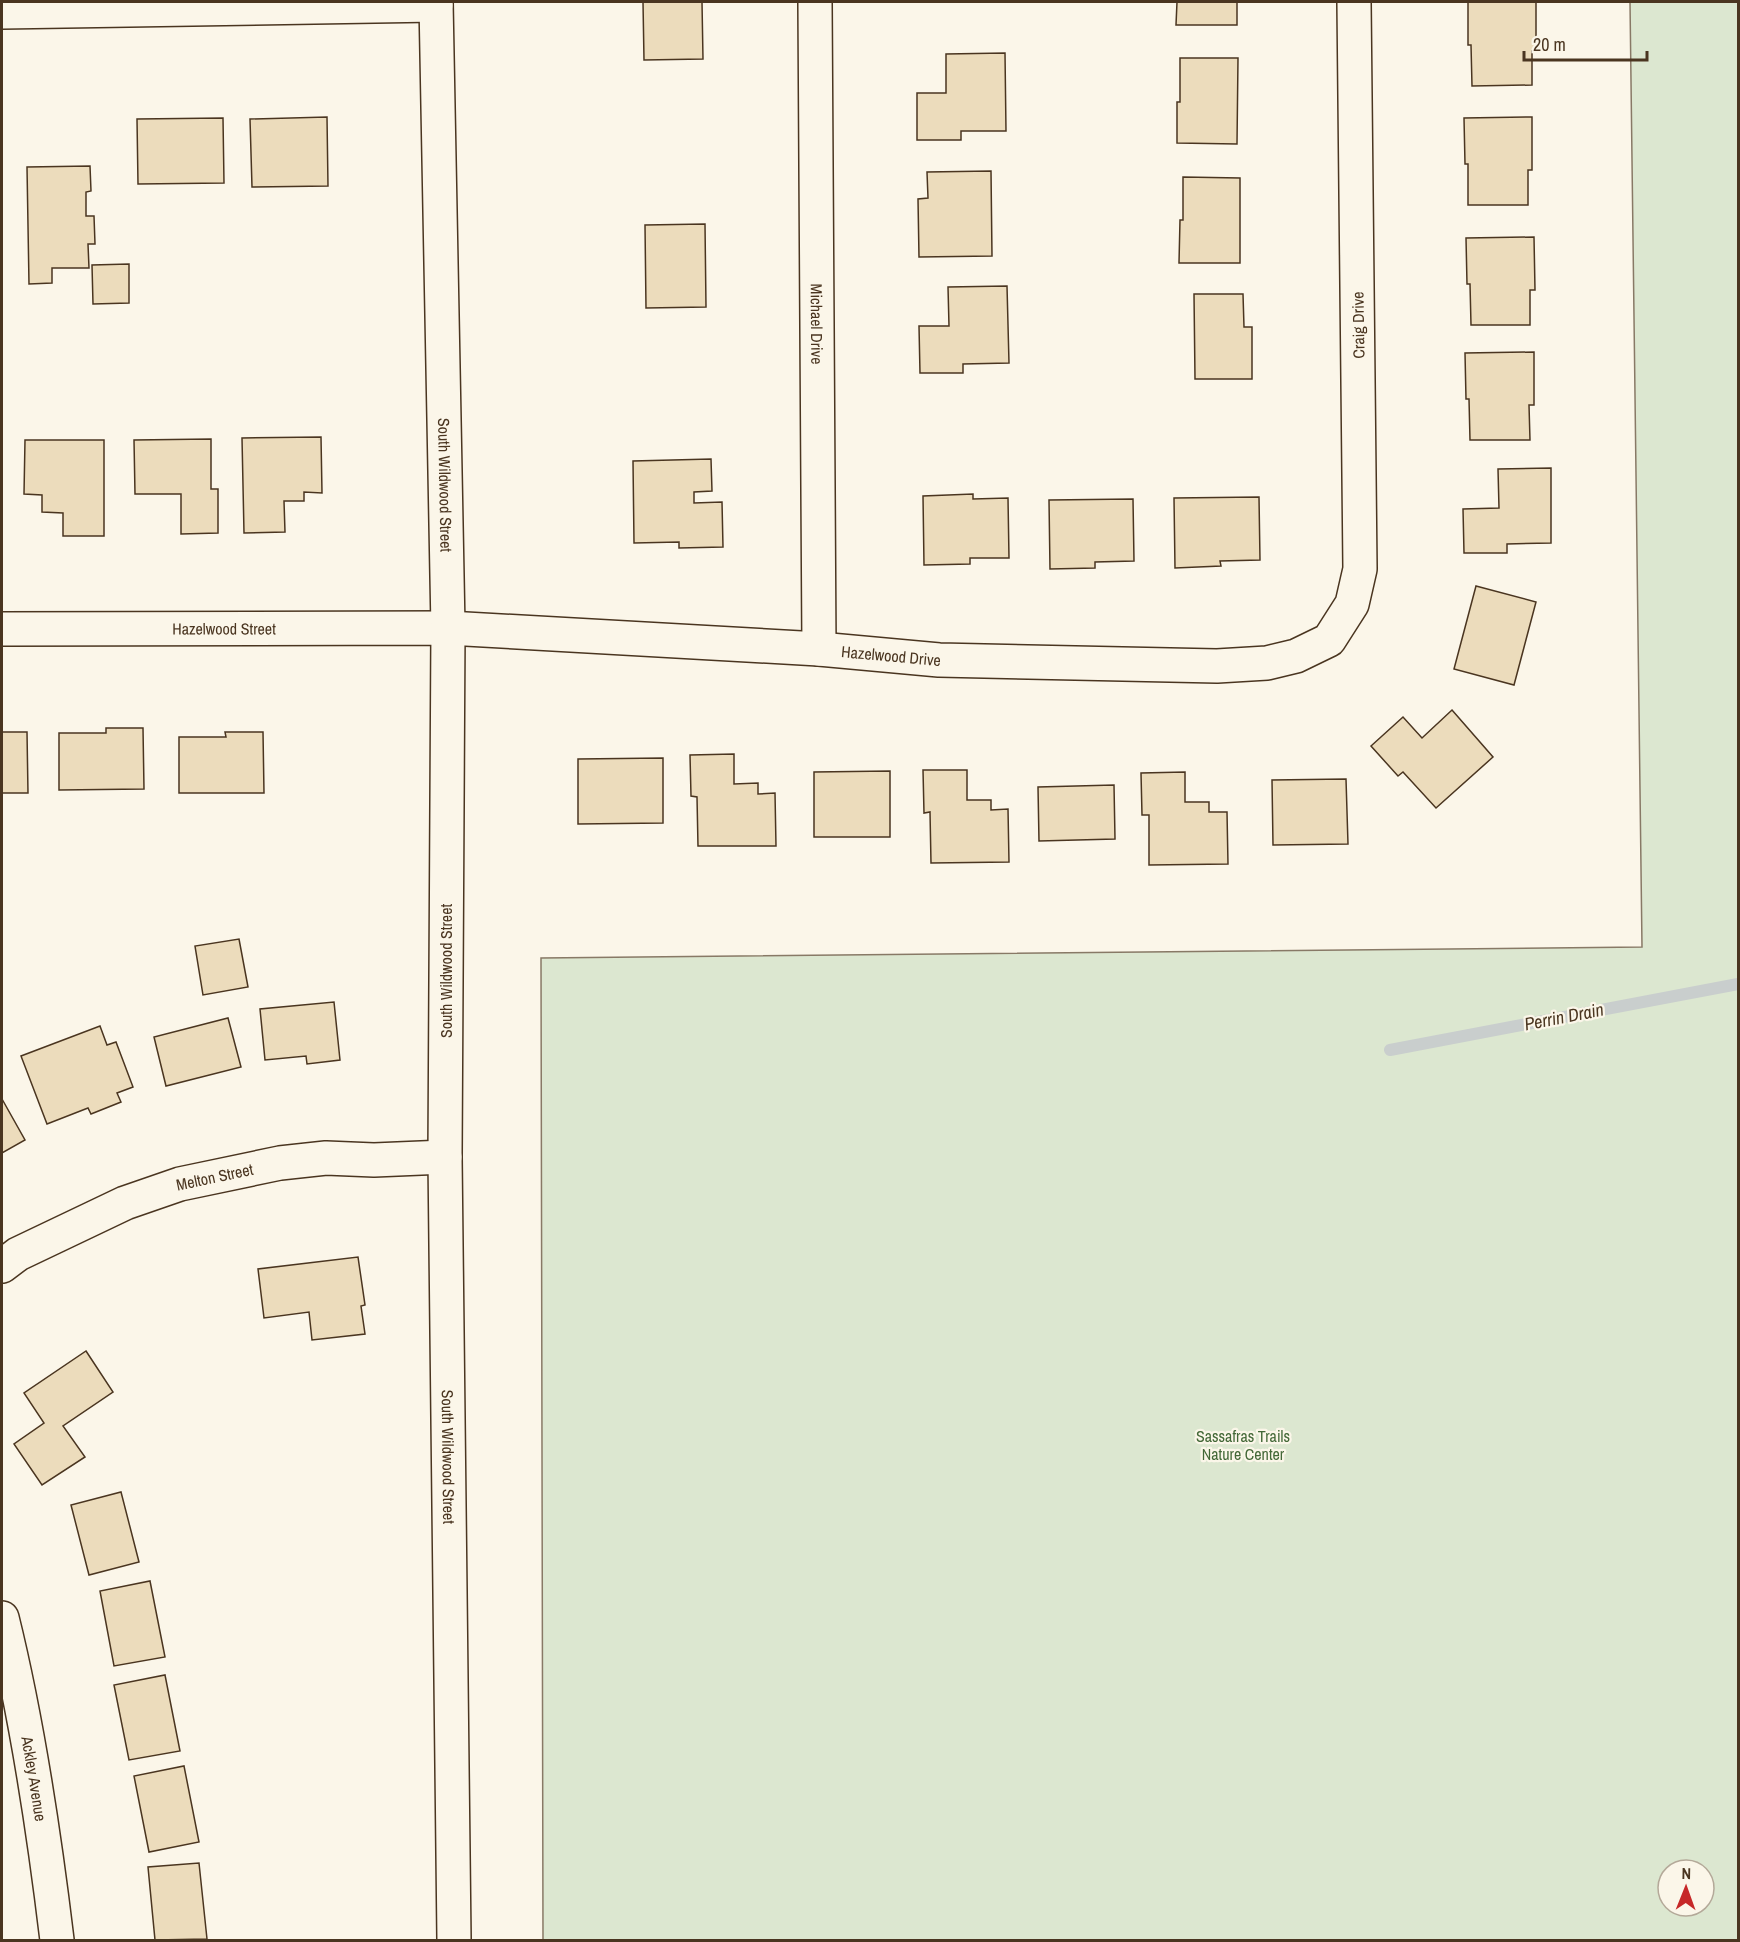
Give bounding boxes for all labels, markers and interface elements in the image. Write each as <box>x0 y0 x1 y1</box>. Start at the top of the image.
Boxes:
scale bar <box>1524 24 1647 62</box>
text: 20 m <box>1533 32 1566 57</box>
street label: Michael Drive <box>806 283 828 365</box>
street label: Craig Drive <box>1346 291 1370 359</box>
street label: South Wildwood Street <box>433 418 458 553</box>
street label: Hazelwood Street <box>172 617 276 640</box>
street label: Hazelwood Drive <box>840 640 942 671</box>
street label: South Wildwood Street <box>435 904 457 1038</box>
water label: Perrin Drain <box>1522 997 1606 1036</box>
street label: Melton Street <box>174 1158 255 1196</box>
street label: South Wildwood Street <box>437 1390 460 1524</box>
park label: Sassafras Trails Nature Center <box>1196 1425 1290 1465</box>
street label: Ackley Avenue <box>16 1733 52 1823</box>
north arrow <box>1656 1858 1716 1918</box>
text: N <box>1681 1862 1691 1884</box>

